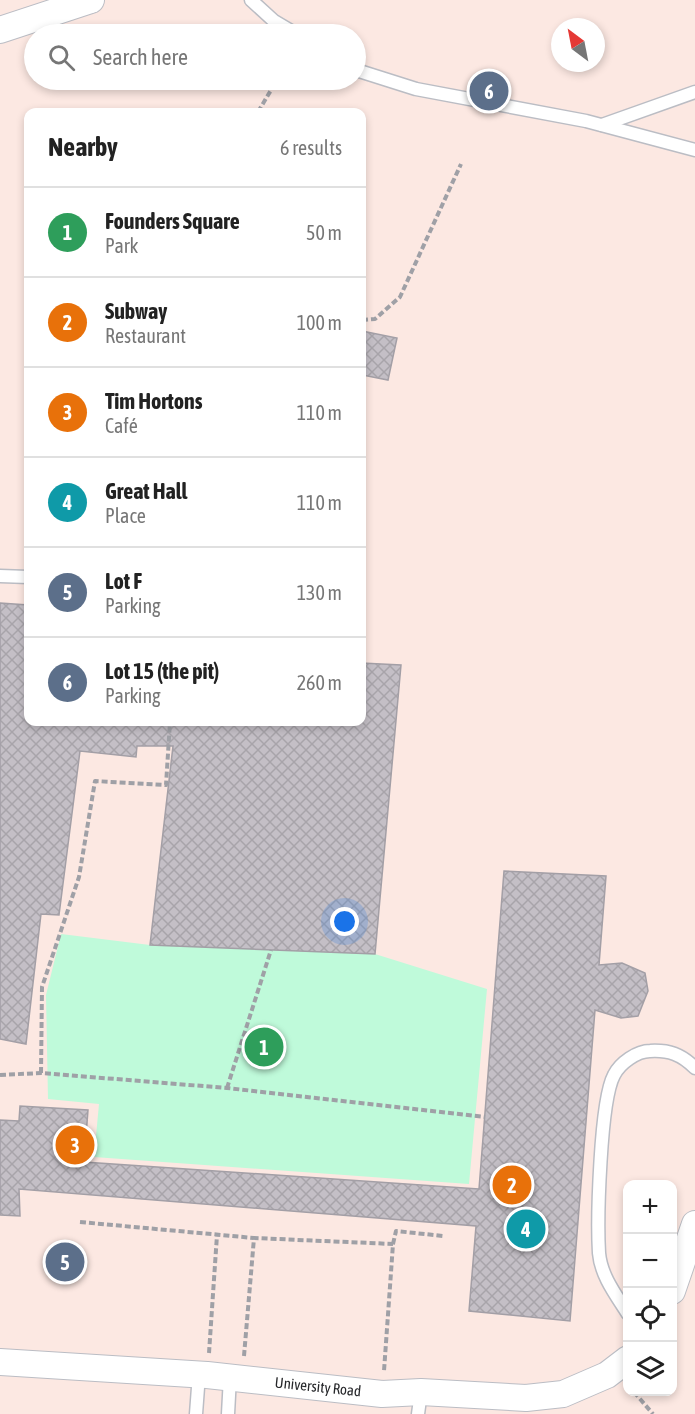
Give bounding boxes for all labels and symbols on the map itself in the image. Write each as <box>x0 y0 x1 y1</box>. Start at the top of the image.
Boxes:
north arrow <box>551 18 605 72</box>
pin: 6 <box>470 68 508 113</box>
your location <box>330 907 359 936</box>
pin: 1 <box>244 1024 284 1070</box>
pin: 3 <box>56 1122 94 1168</box>
pin: 2 <box>492 1162 532 1208</box>
pin: 4 <box>506 1206 546 1252</box>
pin: 5 <box>46 1240 84 1284</box>
street label: University Road <box>274 1374 362 1399</box>

